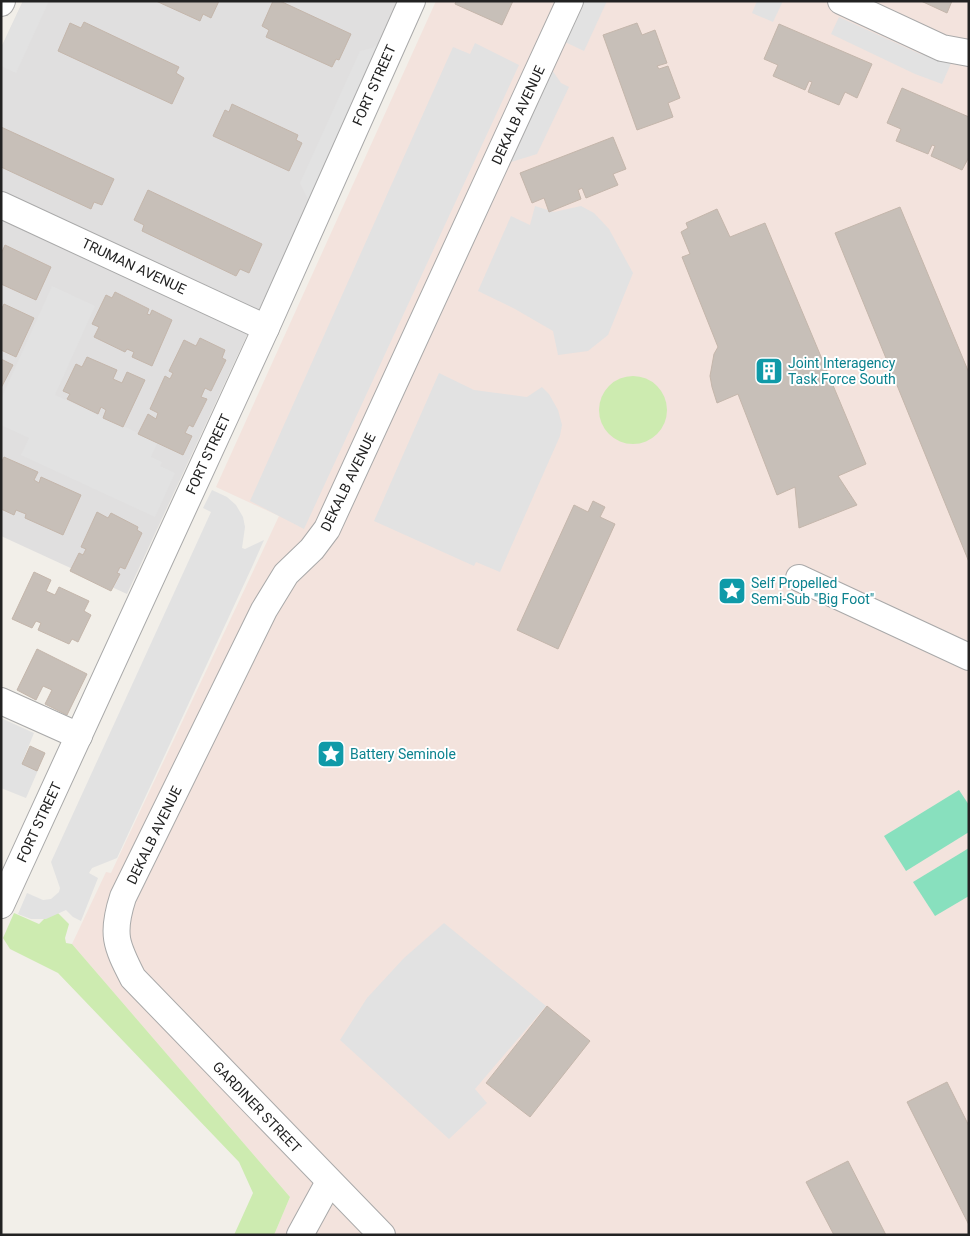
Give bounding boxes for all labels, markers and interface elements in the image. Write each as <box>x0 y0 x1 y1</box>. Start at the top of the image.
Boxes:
street label: FORT STREET <box>349 42 399 128</box>
street label: DEKALB AVENUE <box>488 63 548 167</box>
street label: TRUMAN AVENUE <box>79 235 189 297</box>
place label: Joint Interagency Task Force South <box>788 355 896 387</box>
building icon: Joint Interagency Task Force South <box>754 356 784 386</box>
street label: FORT STREET <box>182 411 234 497</box>
street label: DEKALB AVENUE <box>317 430 379 534</box>
place label: Self Propelled Semi-Sub "Big Foot" <box>751 575 874 607</box>
place icon: Self Propelled Semi-Sub "Big Foot" <box>717 576 747 606</box>
place icon: Battery Seminole <box>316 739 346 769</box>
place label: Battery Seminole <box>350 746 456 762</box>
street label: FORT STREET <box>13 779 65 865</box>
street label: DEKALB AVENUE <box>123 783 185 887</box>
street label: GARDINER STREET <box>210 1058 305 1156</box>

